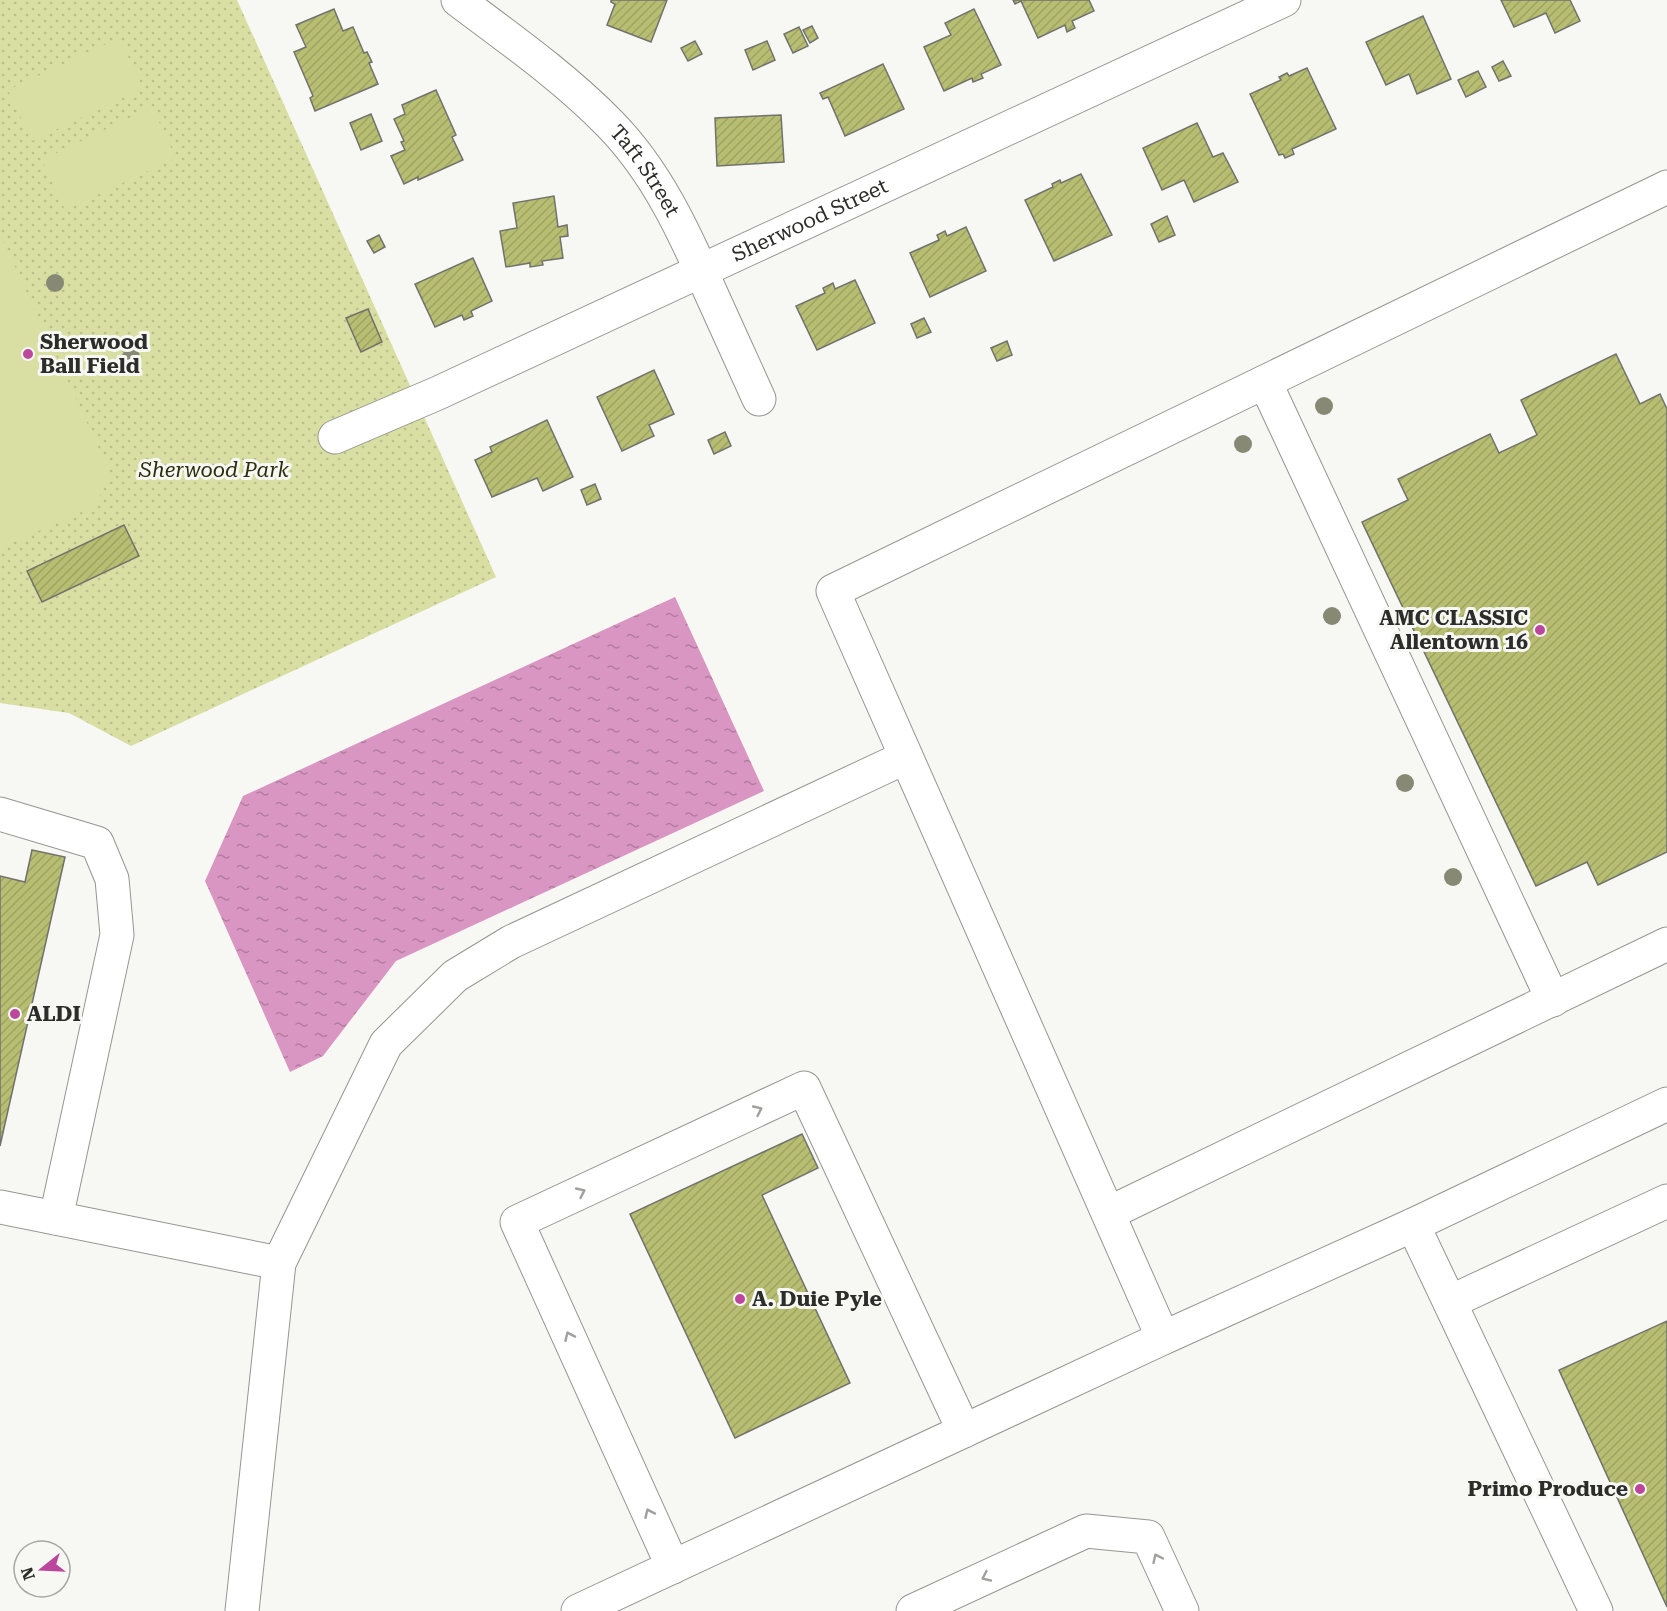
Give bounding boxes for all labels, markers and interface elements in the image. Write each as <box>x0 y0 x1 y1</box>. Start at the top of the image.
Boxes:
street label: Taft Street <box>605 120 685 221</box>
street label: Sherwood Street <box>728 174 892 267</box>
place label: Sherwood Ball Field <box>40 330 148 378</box>
marker: Sherwood Ball Field <box>21 347 35 361</box>
park label: Sherwood Park <box>138 458 290 482</box>
place label: AMC CLASSIC Allentown 16 <box>1379 606 1528 654</box>
marker: AMC CLASSIC Allentown 16 <box>1533 623 1547 637</box>
place label: ALDI <box>27 1002 81 1026</box>
marker: ALDI <box>8 1007 22 1021</box>
one-way arrow <box>752 1105 763 1117</box>
one-way arrow <box>575 1188 586 1200</box>
place label: A. Duie Pyle <box>752 1287 882 1311</box>
marker: A. Duie Pyle <box>733 1292 747 1306</box>
one-way arrow <box>564 1331 576 1342</box>
place label: Primo Produce <box>1467 1477 1628 1501</box>
marker: Primo Produce <box>1633 1482 1647 1496</box>
one-way arrow <box>644 1509 656 1520</box>
north arrow <box>12 1539 72 1599</box>
one-way arrow <box>1153 1553 1165 1564</box>
text: N <box>17 1565 39 1582</box>
one-way arrow <box>982 1570 993 1582</box>

